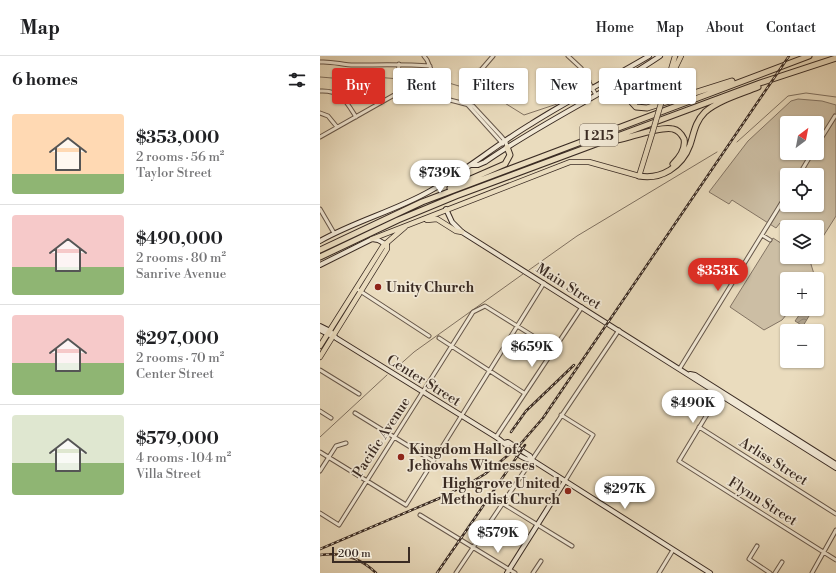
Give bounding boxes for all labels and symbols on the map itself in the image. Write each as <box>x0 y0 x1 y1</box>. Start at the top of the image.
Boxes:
north arrow <box>780 116 824 160</box>
road number: I 215 <box>580 124 618 146</box>
pin: $739K <box>412 160 468 194</box>
pin: $353K <box>690 258 746 292</box>
street label: Main Street <box>533 260 604 314</box>
place label: Unity Church <box>386 279 474 297</box>
marker: Unity Church <box>373 282 383 292</box>
pin: $659K <box>504 334 560 368</box>
street label: Center Street <box>383 351 464 411</box>
pin: $490K <box>665 390 721 424</box>
street label: Pacific Avenue <box>349 394 415 481</box>
street label: Arliss Street <box>735 433 811 490</box>
place label: Kingdom Hall of Jehovahs Witnesses <box>407 441 535 475</box>
marker: Kingdom Hall of Jehovahs Witnesses <box>396 452 406 462</box>
street label: Flynn Street <box>725 474 800 530</box>
place label: Highgrove United Methodist Church <box>441 475 560 509</box>
pin: $297K <box>597 476 653 510</box>
marker: Highgrove United Methodist Church <box>563 486 573 496</box>
pin: $579K <box>470 520 526 554</box>
scale bar <box>332 545 410 564</box>

